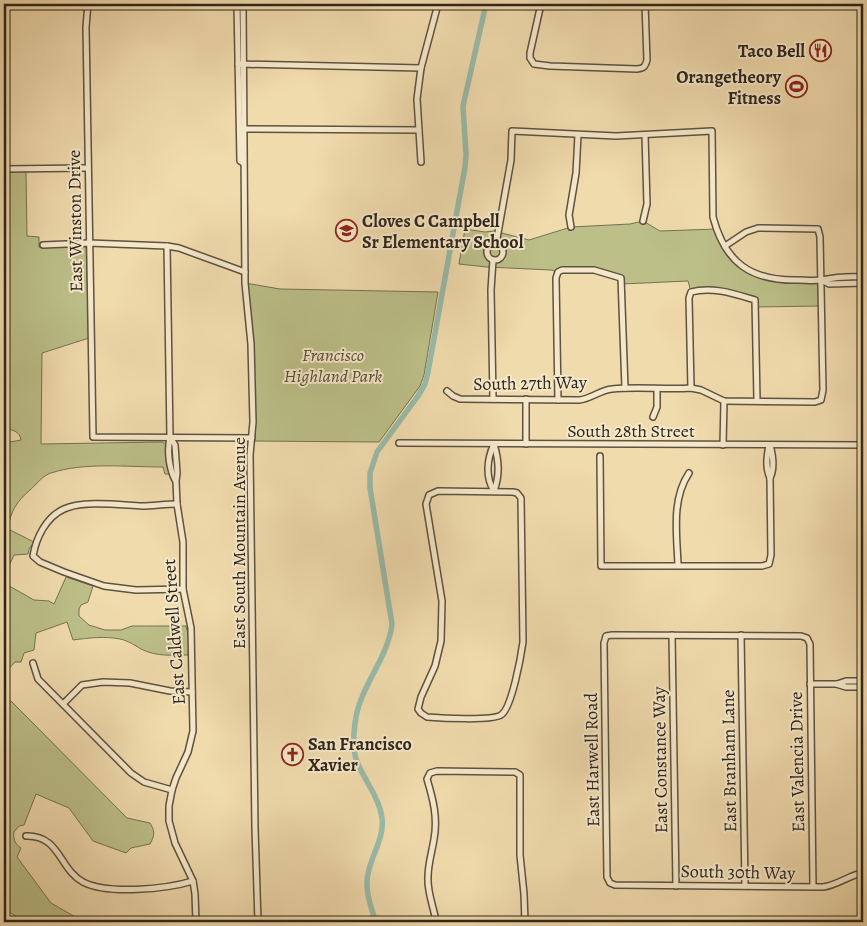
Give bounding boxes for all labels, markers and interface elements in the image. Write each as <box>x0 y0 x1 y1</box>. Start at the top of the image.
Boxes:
place label: Taco Bell <box>738 39 805 63</box>
restaurant icon: Taco Bell <box>809 39 833 63</box>
place label: Orangetheory Fitness <box>676 65 782 110</box>
sports icon: Orangetheory Fitness <box>785 75 809 99</box>
street label: East Winston Drive <box>62 150 88 292</box>
place label: Cloves C Campbell Sr Elementary School <box>362 209 524 254</box>
school or university icon: Cloves C Campbell Sr Elementary School <box>334 219 358 243</box>
park label: Francisco Highland Park <box>284 343 382 388</box>
street label: South 27th Way <box>473 370 588 396</box>
street label: South 28th Street <box>567 419 695 443</box>
street label: East South Mountain Avenue <box>227 437 251 649</box>
street label: East Caldwell Street <box>157 558 191 706</box>
street label: East Constance Way <box>647 685 673 834</box>
street label: East Branham Lane <box>716 689 742 833</box>
street label: East Valencia Drive <box>784 691 810 833</box>
street label: East Harwell Road <box>579 692 605 827</box>
place label: San Francisco Xavier <box>308 732 412 777</box>
church icon: San Francisco Xavier <box>280 742 304 766</box>
street label: South 30th Way <box>680 859 796 885</box>

